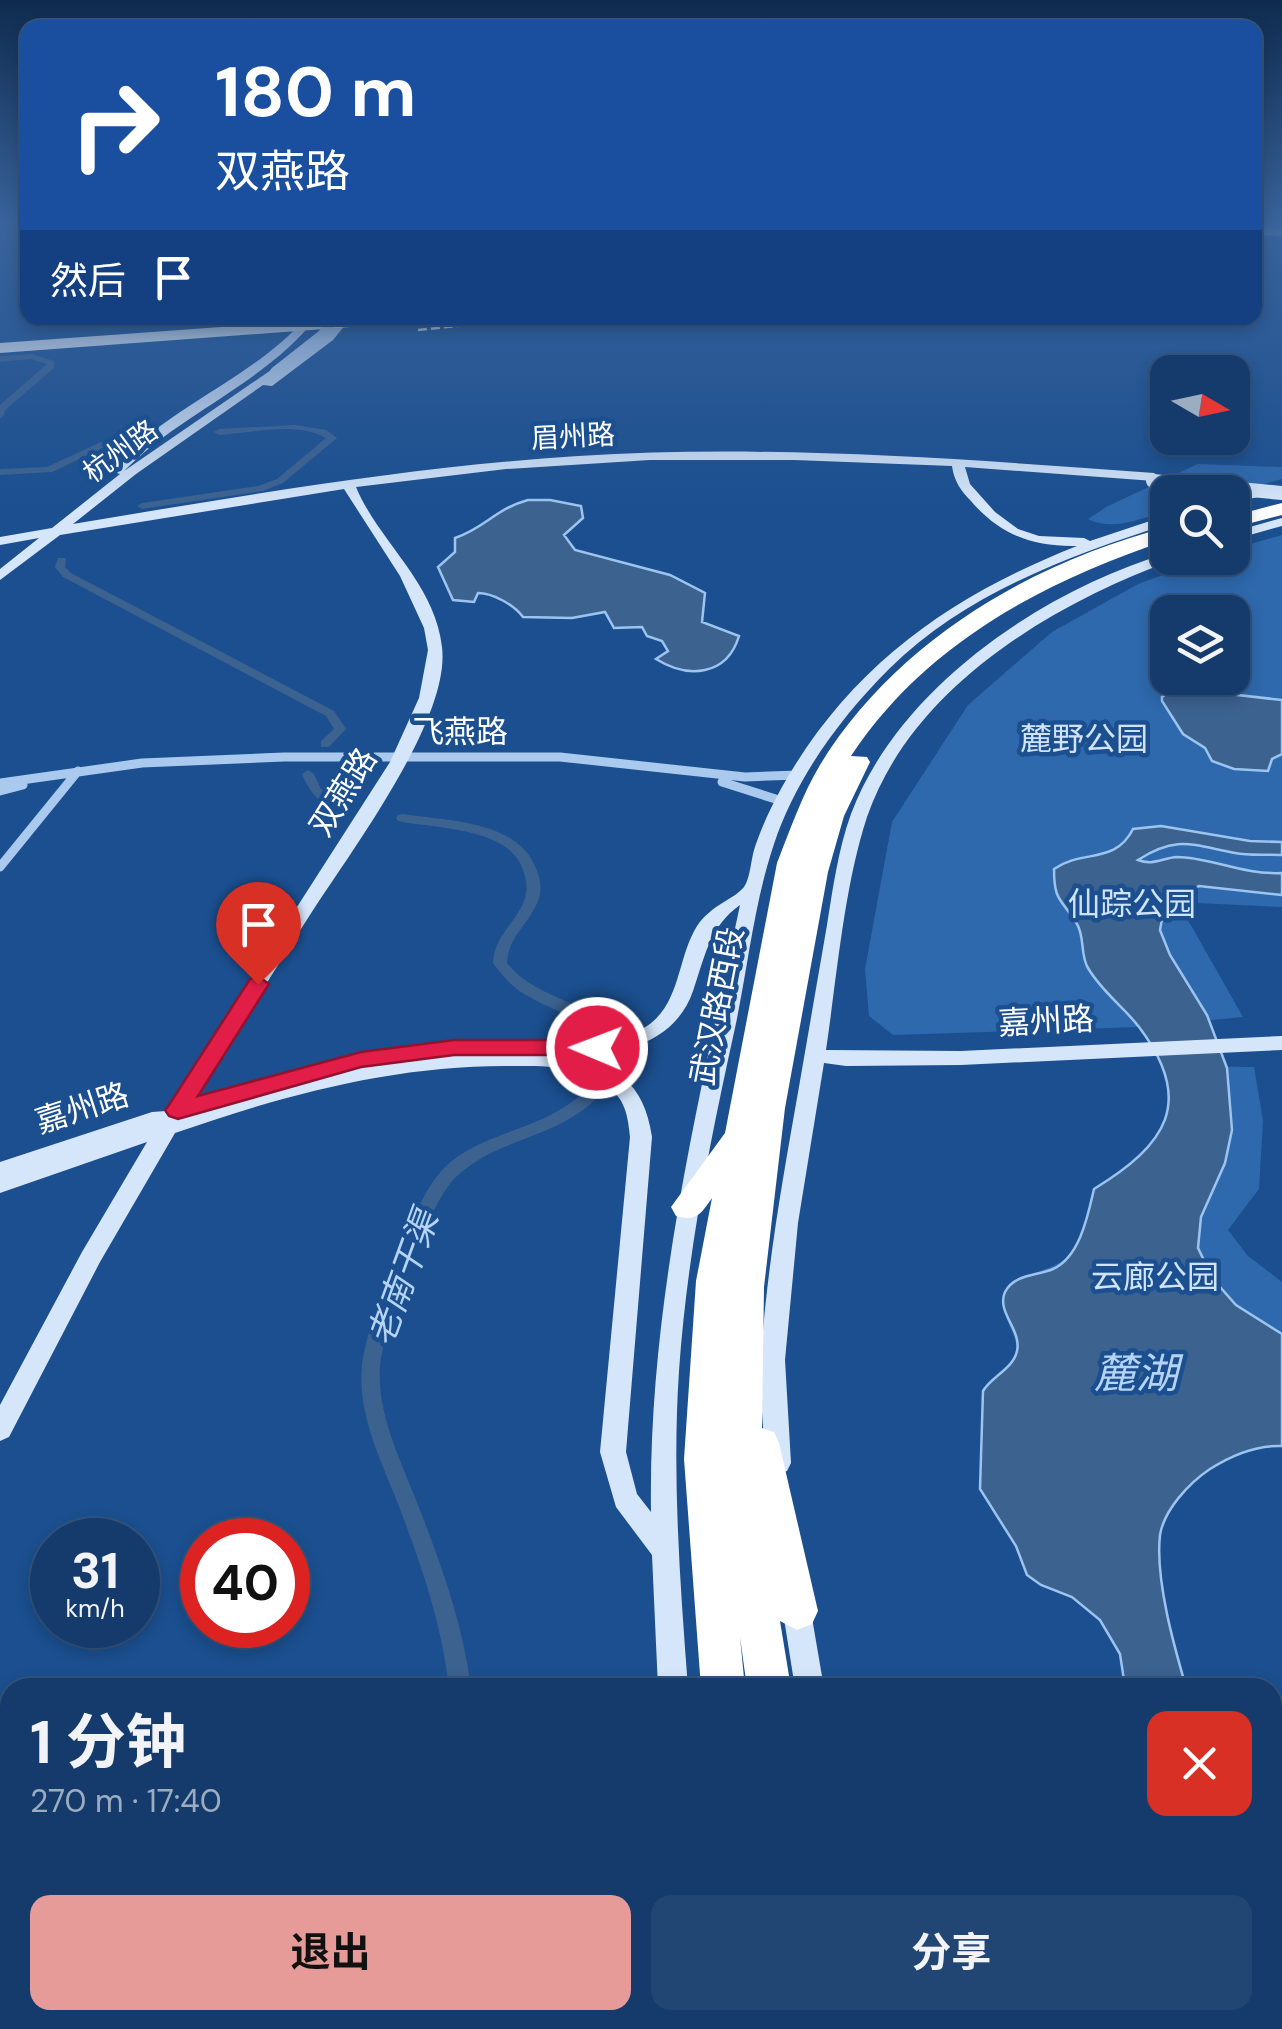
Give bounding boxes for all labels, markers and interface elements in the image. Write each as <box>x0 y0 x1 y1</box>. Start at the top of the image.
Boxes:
text: 180 m <box>215 47 416 138</box>
icon: right <box>50 60 180 190</box>
text: 双燕路 <box>215 142 350 201</box>
icon: arrive <box>146 250 201 305</box>
text: 然后 <box>50 256 126 306</box>
north arrow <box>1150 355 1250 455</box>
map controls <box>1150 355 1250 695</box>
street label: 杭州路 <box>75 412 165 491</box>
street label: 眉州路 <box>530 416 616 457</box>
button: search <box>1150 475 1250 575</box>
button: layers <box>1150 595 1250 695</box>
street label: 飞燕路 <box>412 711 508 753</box>
park label: 麓野公园 <box>1020 718 1148 760</box>
street label: 双燕路 <box>300 740 386 844</box>
pin <box>216 882 301 985</box>
park label: 仙踪公园 <box>1068 883 1196 925</box>
icon: arrive <box>231 897 286 952</box>
street label: 武汉路西段 <box>681 923 753 1089</box>
position arrow <box>545 996 649 1100</box>
street label: 嘉州路 <box>997 998 1095 1044</box>
street label: 嘉州路 <box>30 1073 134 1143</box>
water label: 老南干渠 <box>357 1200 450 1352</box>
park label: 云廊公园 <box>1091 1256 1219 1298</box>
water label: 麓湖 <box>1094 1346 1184 1401</box>
speed limit sign: 40 <box>180 1518 310 1648</box>
text: 31 <box>71 1538 119 1604</box>
text: km/h <box>65 1592 125 1625</box>
text: 1 分钟 <box>30 1703 186 1782</box>
button: close <box>1147 1711 1252 1816</box>
text: 270 m · 17:40 <box>30 1780 222 1822</box>
button: 退出 <box>30 1895 631 2010</box>
button: 分享 <box>651 1895 1252 2010</box>

